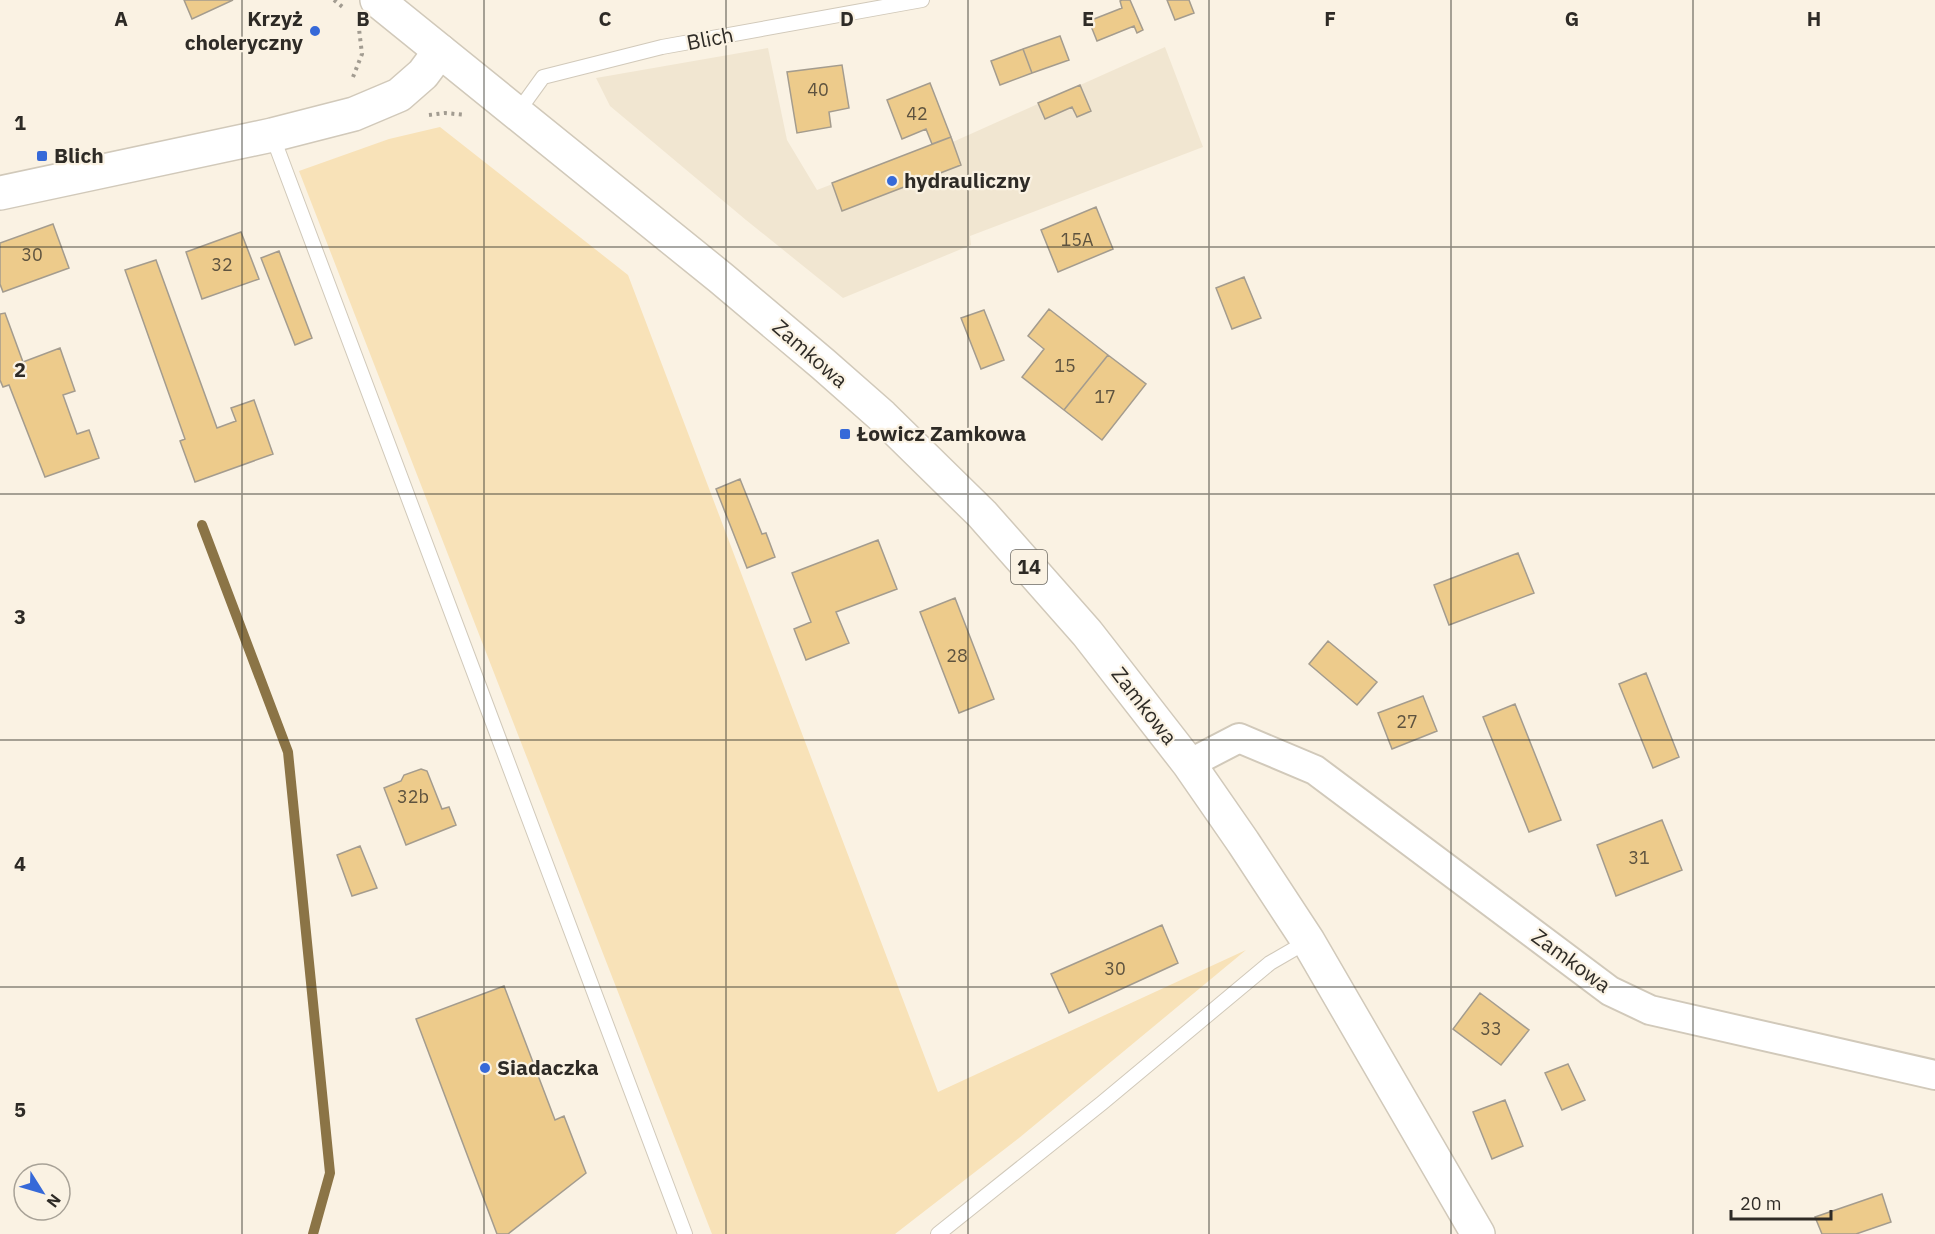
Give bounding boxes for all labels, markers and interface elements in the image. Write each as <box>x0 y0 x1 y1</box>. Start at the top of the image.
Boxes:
place label: Krzyż choleryczny <box>185 4 304 56</box>
text: A <box>114 5 128 32</box>
text: B <box>356 5 370 32</box>
text: C <box>598 5 612 32</box>
text: D <box>840 5 854 32</box>
text: E <box>1082 5 1094 32</box>
text: F <box>1324 5 1336 32</box>
text: G <box>1565 5 1579 32</box>
text: H <box>1807 5 1821 32</box>
street label: Blich <box>684 20 736 56</box>
marker: Krzyż choleryczny <box>308 24 322 38</box>
house number: 40 <box>807 78 829 101</box>
house number: 42 <box>906 102 928 125</box>
text: 1 <box>14 109 26 136</box>
place label: Blich <box>54 141 104 169</box>
marker: Blich <box>35 149 49 163</box>
place label: hydrauliczny <box>904 166 1031 194</box>
marker: hydrauliczny <box>885 174 899 188</box>
house number: 15A <box>1060 228 1094 251</box>
house number: 30 <box>21 243 43 266</box>
house number: 32 <box>211 253 233 276</box>
street label: Zamkowa <box>767 313 854 394</box>
house number: 15 <box>1054 354 1076 377</box>
text: 2 <box>14 356 26 383</box>
house number: 17 <box>1094 385 1116 408</box>
place label: Łowicz Zamkowa <box>856 419 1026 447</box>
marker: Łowicz Zamkowa <box>838 427 852 441</box>
road number: 14 <box>1011 550 1047 584</box>
text: 3 <box>14 603 26 630</box>
house number: 28 <box>946 644 968 667</box>
street label: Zamkowa <box>1106 661 1184 750</box>
house number: 27 <box>1396 710 1418 733</box>
house number: 32b <box>397 785 429 808</box>
house number: 31 <box>1628 846 1650 869</box>
text: 4 <box>14 850 26 877</box>
street label: Zamkowa <box>1526 922 1617 998</box>
house number: 30 <box>1104 957 1126 980</box>
house number: 33 <box>1480 1017 1502 1040</box>
place label: Siadaczka <box>497 1053 599 1081</box>
marker: Siadaczka <box>478 1061 492 1075</box>
text: 5 <box>14 1096 26 1123</box>
north arrow <box>12 1162 72 1222</box>
scale bar <box>1731 1183 1832 1221</box>
text: N <box>43 1190 65 1212</box>
text: 20 m <box>1740 1192 1782 1215</box>

